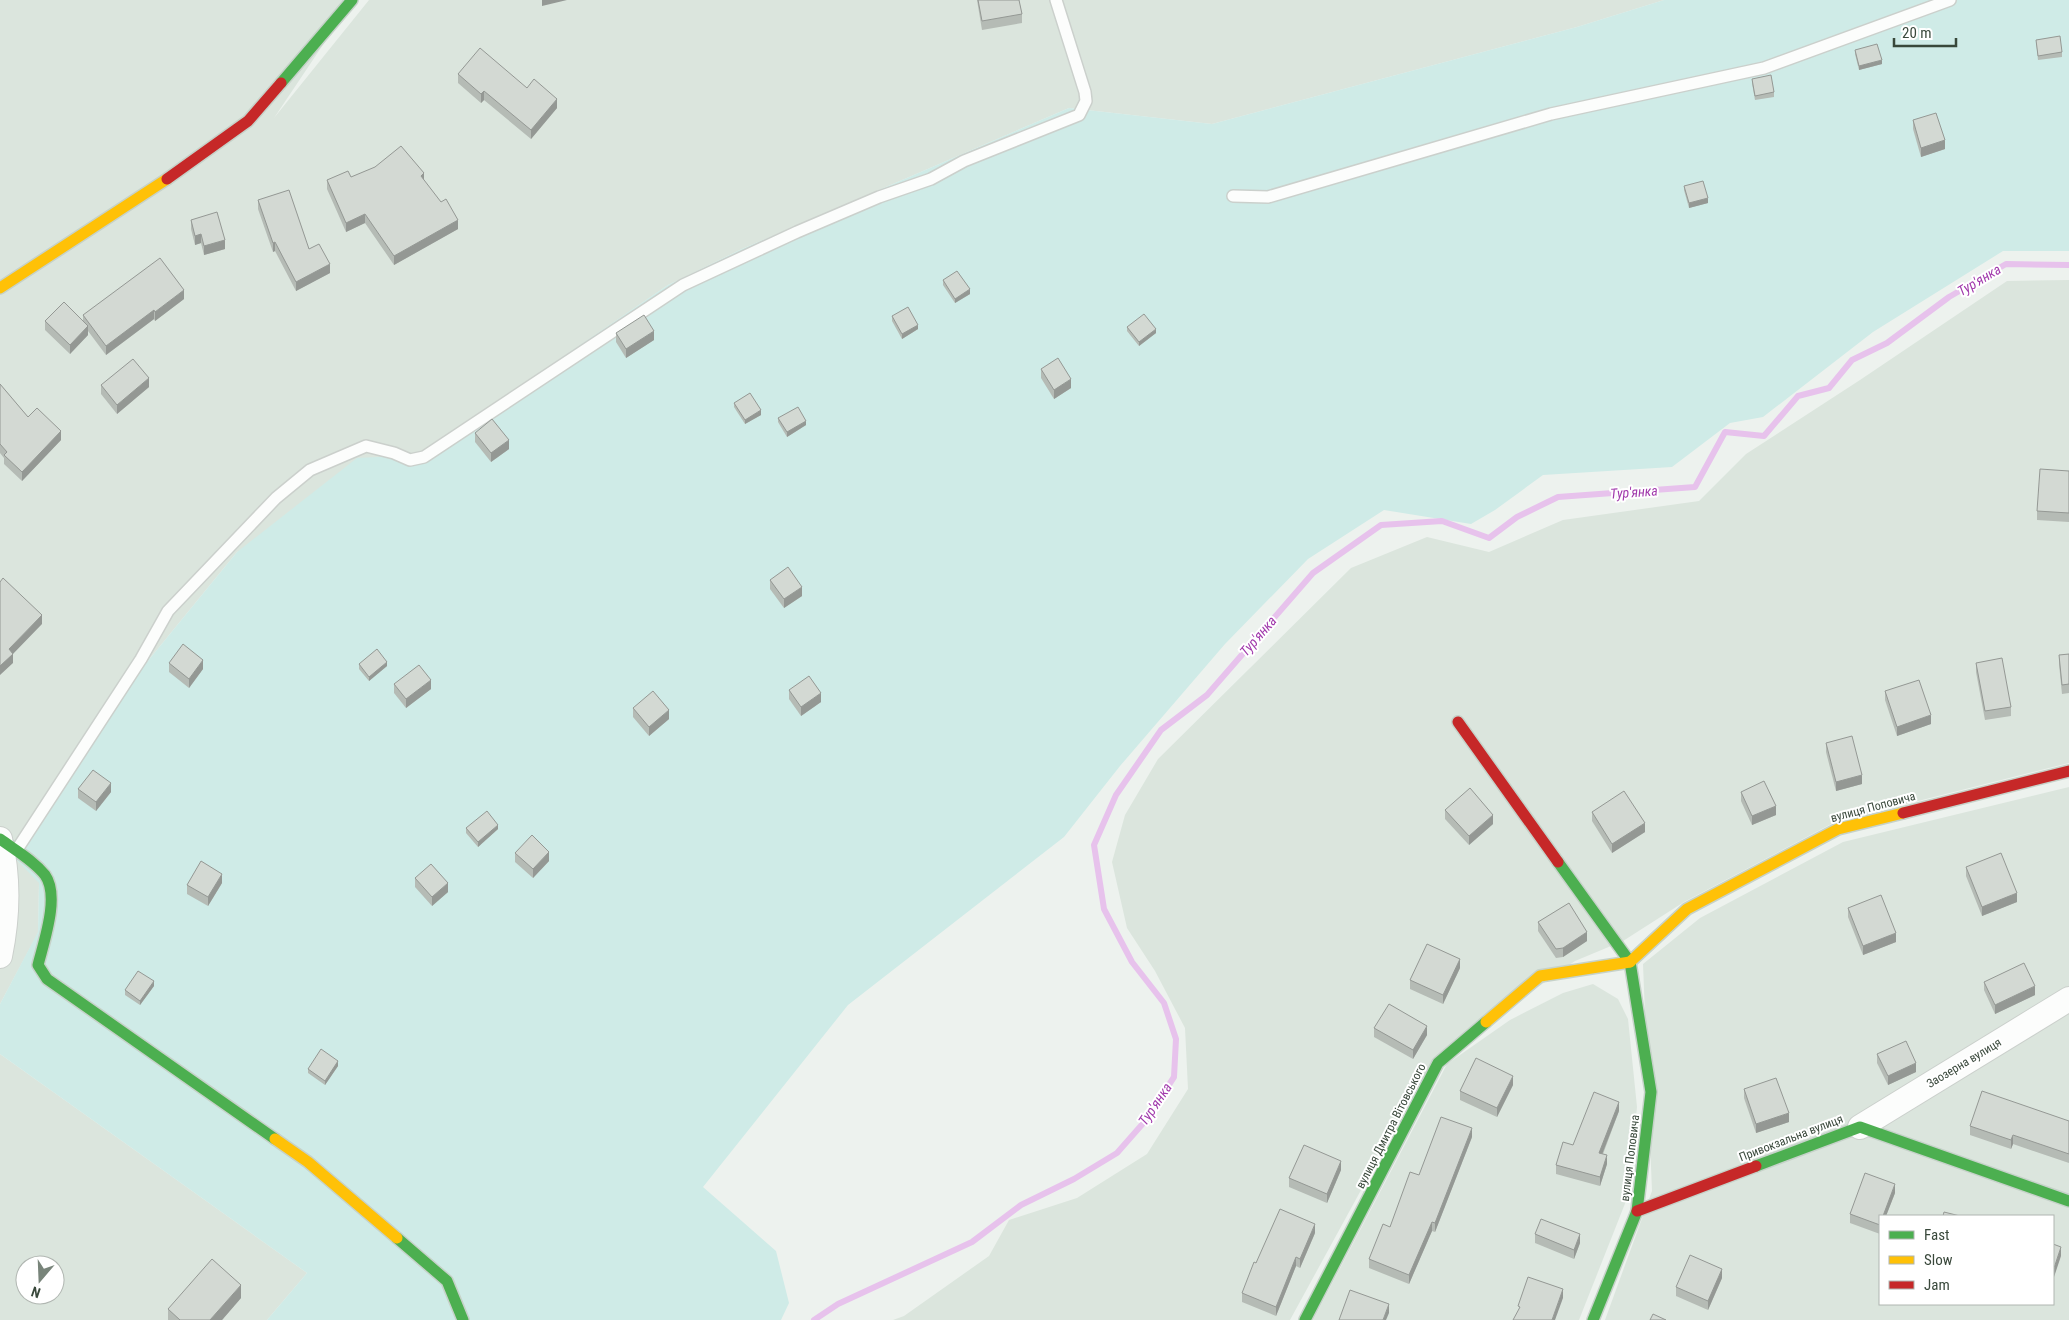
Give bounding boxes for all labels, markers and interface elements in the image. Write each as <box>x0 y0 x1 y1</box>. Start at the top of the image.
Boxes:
scale bar <box>1894 15 1956 47</box>
text: 20 m <box>1902 24 1932 42</box>
water label: Тур'янка <box>1954 261 2004 299</box>
water label: Тур'янка <box>1610 482 1658 502</box>
water label: Тур'янка <box>1236 613 1280 659</box>
street label: вулиця Поповича <box>1829 789 1917 825</box>
street label: Заозерна вулиця <box>1924 1035 2004 1091</box>
street label: вулиця Дмитра Вітовського <box>1353 1061 1429 1191</box>
water label: Тур'янка <box>1135 1080 1175 1128</box>
street label: Привокзальна вулиця <box>1737 1112 1845 1164</box>
street label: вулиця Поповича <box>1618 1114 1642 1202</box>
legend <box>1879 1215 2054 1305</box>
text: Fast <box>1924 1226 1949 1244</box>
text: Slow <box>1924 1251 1953 1269</box>
north arrow <box>15 1255 65 1305</box>
text: Jam <box>1924 1276 1950 1294</box>
text: N <box>29 1283 42 1301</box>

